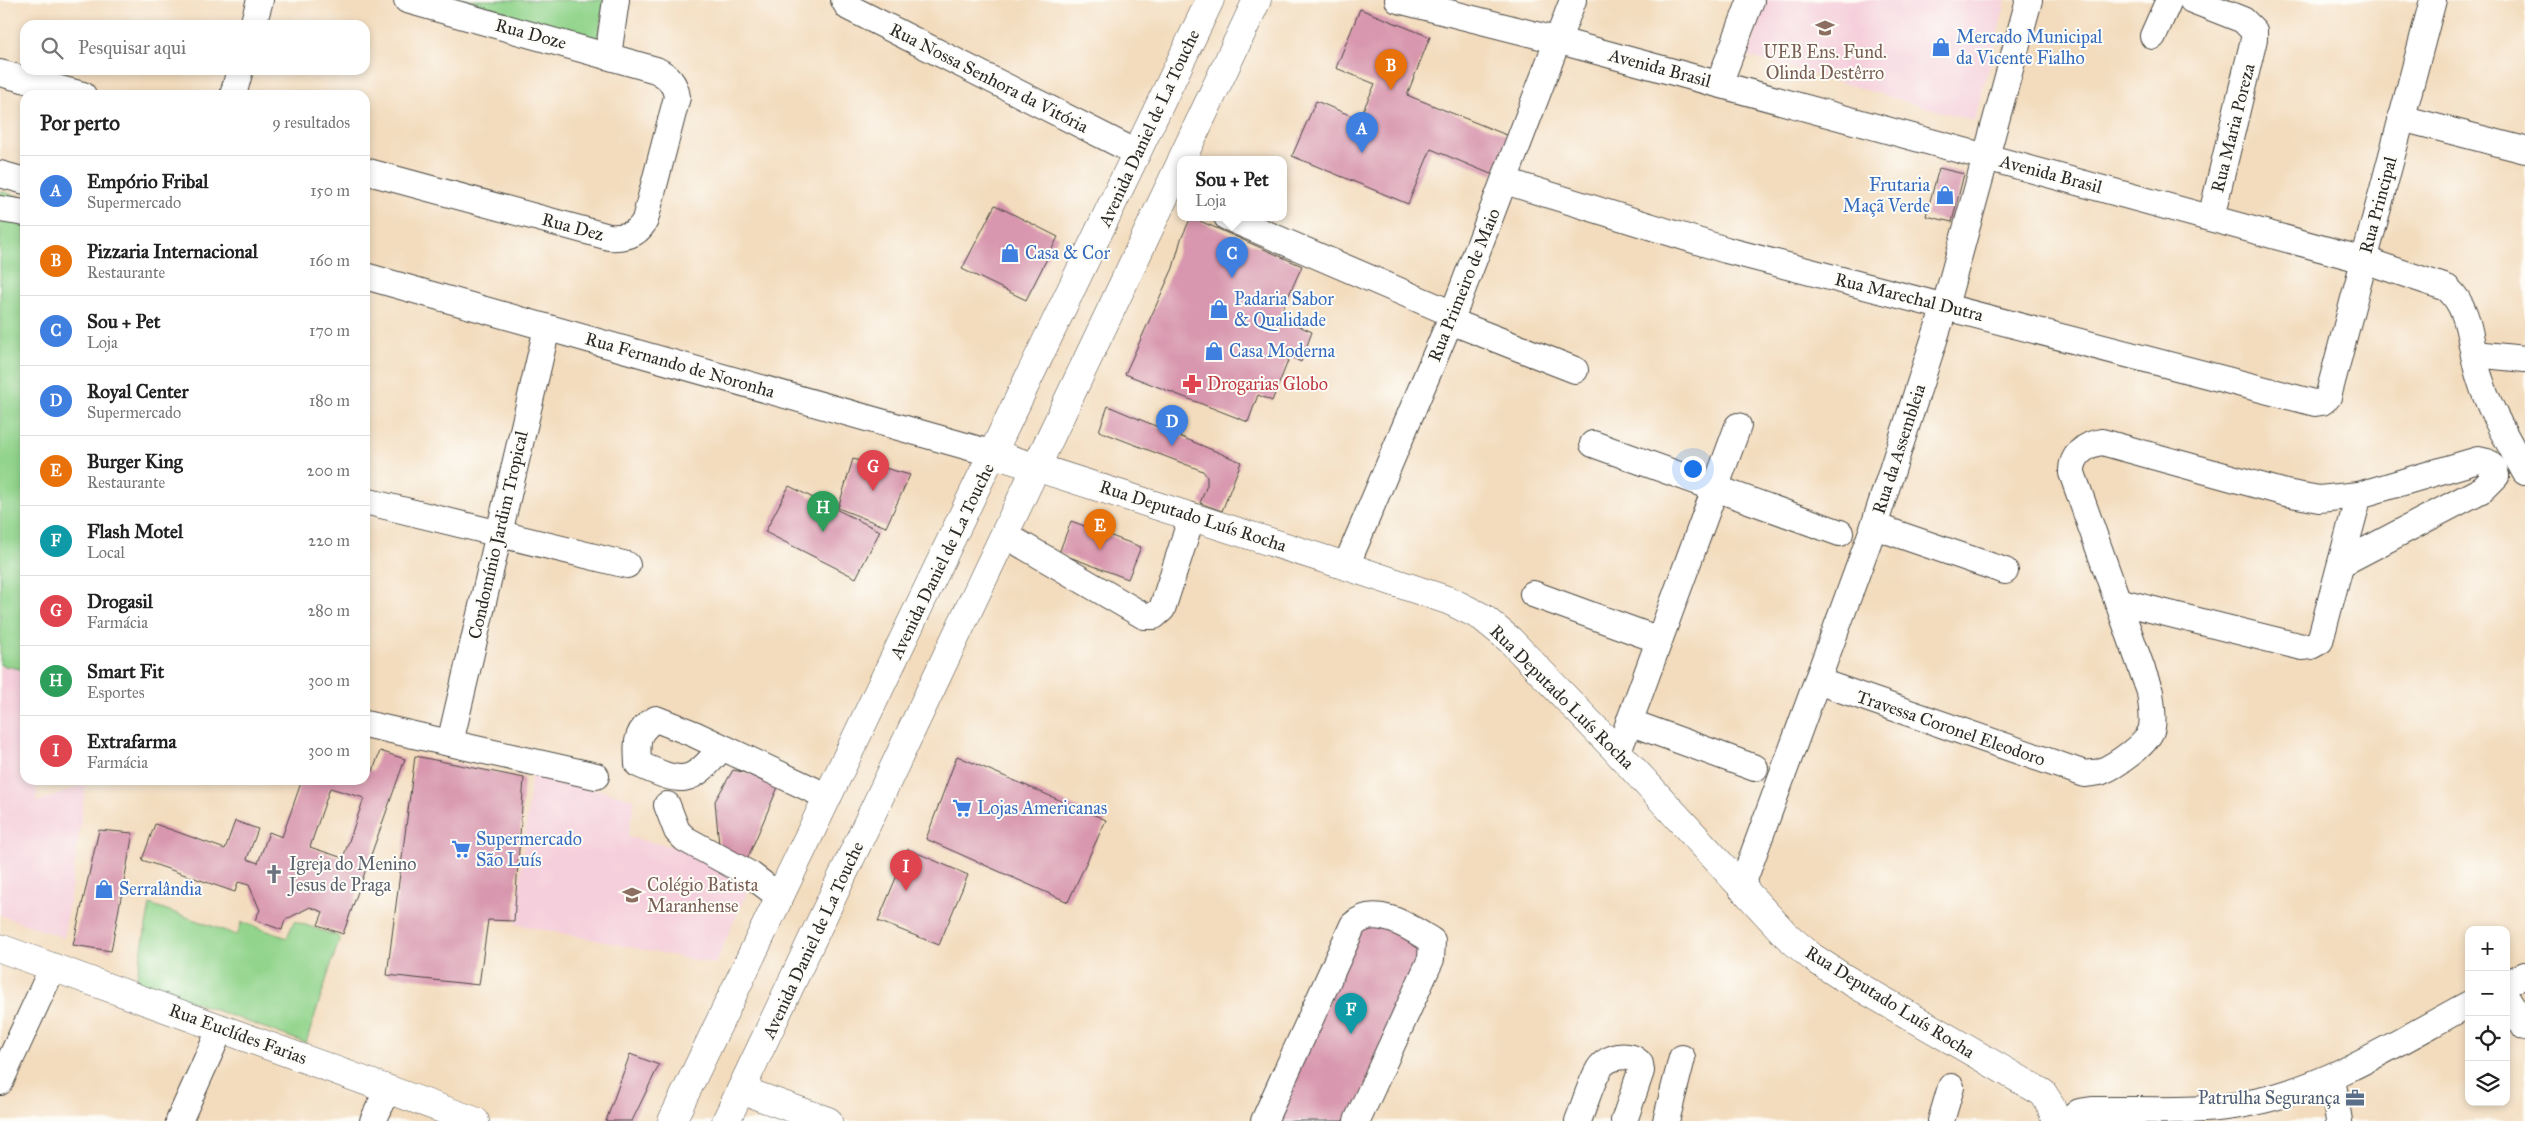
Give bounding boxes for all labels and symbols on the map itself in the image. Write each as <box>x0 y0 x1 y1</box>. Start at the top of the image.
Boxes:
street label: Rua Doze <box>493 14 569 54</box>
school or university icon: UEB Ens. Fund. Olinda Destêrro <box>1814 17 1836 39</box>
street label: Rua Nossa Senhora da Vitória <box>886 18 1092 138</box>
street label: Avenida Daniel de La Touche <box>1093 26 1204 231</box>
place label: Mercado Municipal da Vicente Fialho <box>1956 26 2103 69</box>
shop icon: Mercado Municipal da Vicente Fialho <box>1930 36 1952 58</box>
place label: UEB Ens. Fund. Olinda Destêrro <box>1763 41 1887 84</box>
street label: Avenida Brasil <box>1605 44 1714 92</box>
pin: B <box>1375 49 1407 90</box>
street label: Rua Maria Poreza <box>2206 61 2260 195</box>
pin: A <box>1346 112 1378 153</box>
street label: Avenida Brasil <box>1996 150 2105 198</box>
street label: Rua Principal <box>2355 154 2401 256</box>
place label: Frutaria Maçã Verde <box>1843 174 1930 217</box>
shop icon: Frutaria Maçã Verde <box>1934 184 1956 206</box>
street label: Rua Primeiro de Maio <box>1423 205 1505 365</box>
street label: Rua Dez <box>539 208 607 246</box>
pin: C <box>1216 237 1248 278</box>
shop icon: Casa & Cor <box>999 242 1021 264</box>
place label: Casa & Cor <box>1025 242 1110 264</box>
street label: Rua Marechal Dutra <box>1832 268 1986 326</box>
place label: Padaria Sabor & Qualidade <box>1234 288 1334 331</box>
shop icon: Padaria Sabor & Qualidade <box>1208 298 1230 320</box>
street label: Rua Fernando de Noronha <box>583 327 778 403</box>
shop icon: Casa Moderna <box>1203 340 1225 362</box>
place label: Casa Moderna <box>1229 340 1335 362</box>
pharmacy icon: Drogarias Globo <box>1181 373 1203 395</box>
place label: Drogarias Globo <box>1207 373 1328 396</box>
street label: Rua da Assembleia <box>1868 381 1931 517</box>
pin: D <box>1156 405 1188 446</box>
street label: Condomínio Jardim Tropical <box>463 429 534 641</box>
pin: G <box>857 450 889 491</box>
your location <box>1680 456 1706 482</box>
street label: Avenida Daniel de La Touche <box>885 460 999 663</box>
street label: Rua Deputado Luís Rocha <box>1097 475 1290 557</box>
pin: H <box>807 491 839 532</box>
pin: E <box>1084 509 1116 550</box>
street label: Rua Deputado Luís Rocha <box>1485 620 1639 774</box>
street label: Travessa Coronel Eleodoro <box>1854 685 2048 771</box>
supermarket icon: Lojas Americanas <box>951 797 973 819</box>
place label: Lojas Americanas <box>977 797 1107 819</box>
place label: Supermercado São Luís <box>476 828 582 871</box>
supermarket icon: Supermercado São Luís <box>450 838 472 860</box>
street label: Avenida Daniel de La Touche <box>757 838 868 1043</box>
pin: I <box>890 850 922 891</box>
place label: Igreja do Menino Jesus de Praga <box>287 853 417 897</box>
church icon: Igreja do Menino Jesus de Praga <box>263 863 285 885</box>
place label: Colégio Batista Maranhense <box>647 874 759 917</box>
shop icon: Serralândia <box>93 878 115 900</box>
place label: Serralândia <box>119 878 202 900</box>
school or university icon: Colégio Batista Maranhense <box>621 884 643 906</box>
street label: Rua Deputado Luís Rocha <box>1801 941 1979 1063</box>
pin: F <box>1335 993 1367 1034</box>
street label: Rua Euclídes Farias <box>166 999 310 1069</box>
place label: Patrulha Segurança <box>2198 1087 2340 1110</box>
office icon: Patrulha Segurança <box>2344 1087 2366 1109</box>

